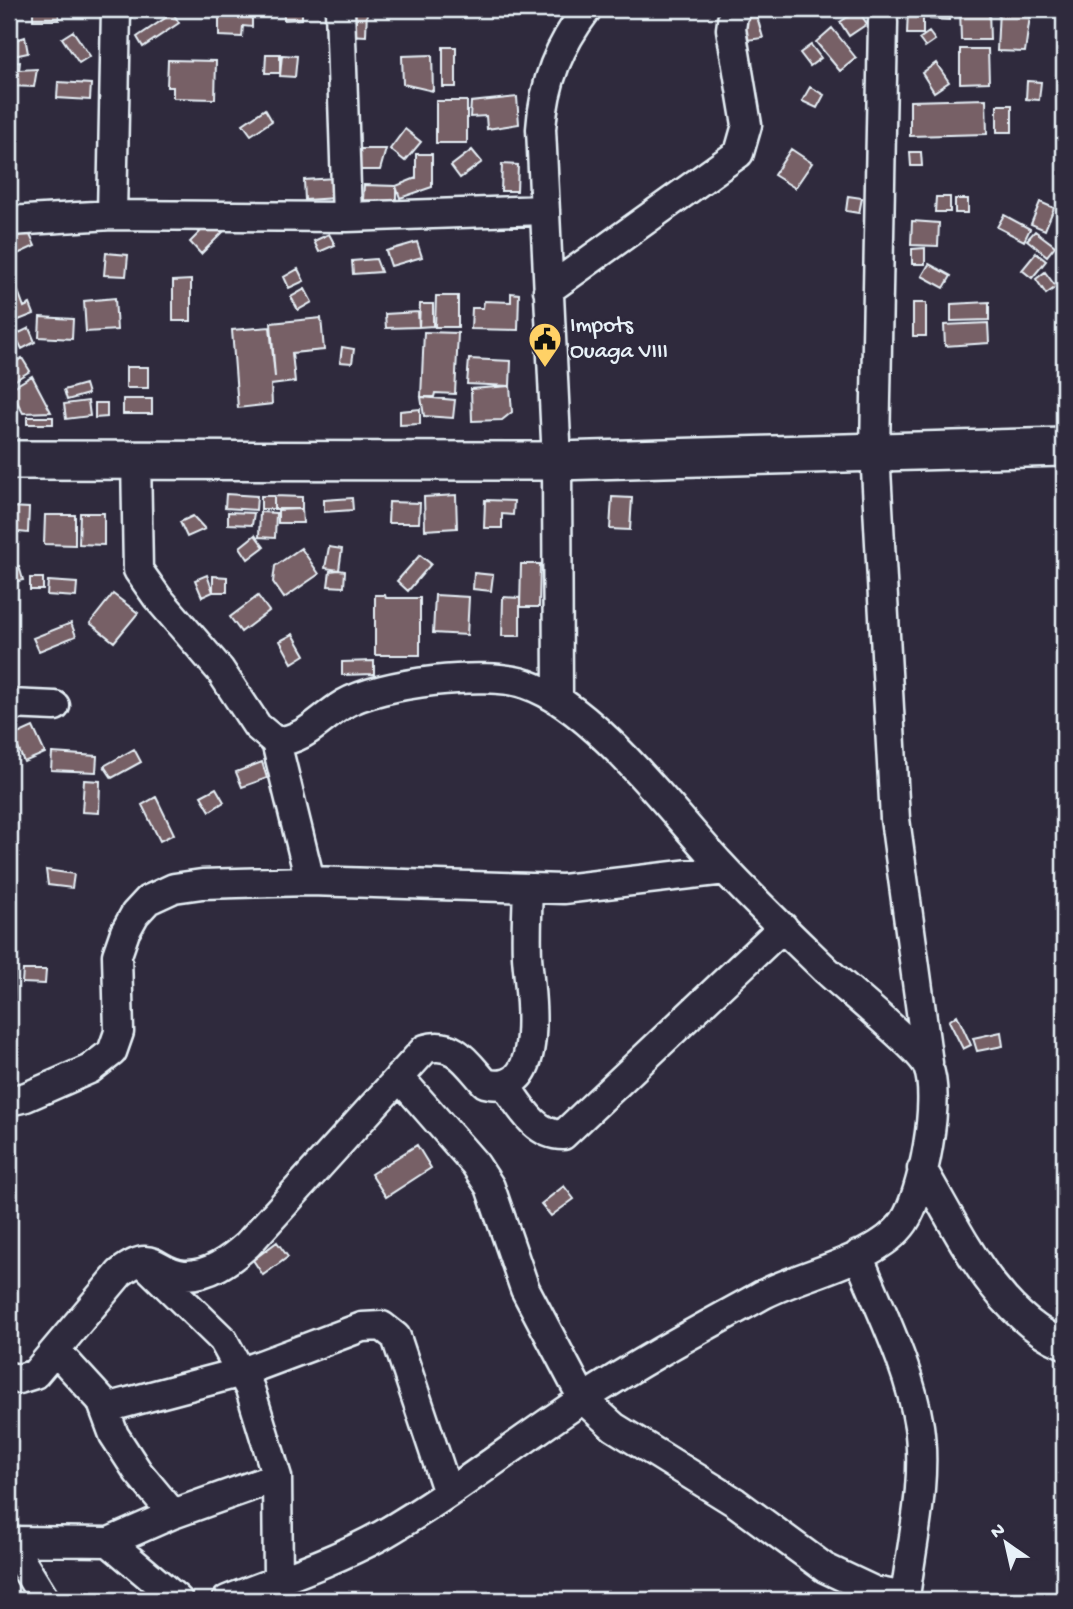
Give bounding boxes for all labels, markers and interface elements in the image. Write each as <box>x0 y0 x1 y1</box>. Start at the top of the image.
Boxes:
place label: Impots Ouaga VIII <box>570 313 668 366</box>
public building icon: Impots Ouaga VIII <box>526 320 564 369</box>
north arrow <box>972 1508 1042 1578</box>
text: N <box>987 1519 1010 1545</box>

